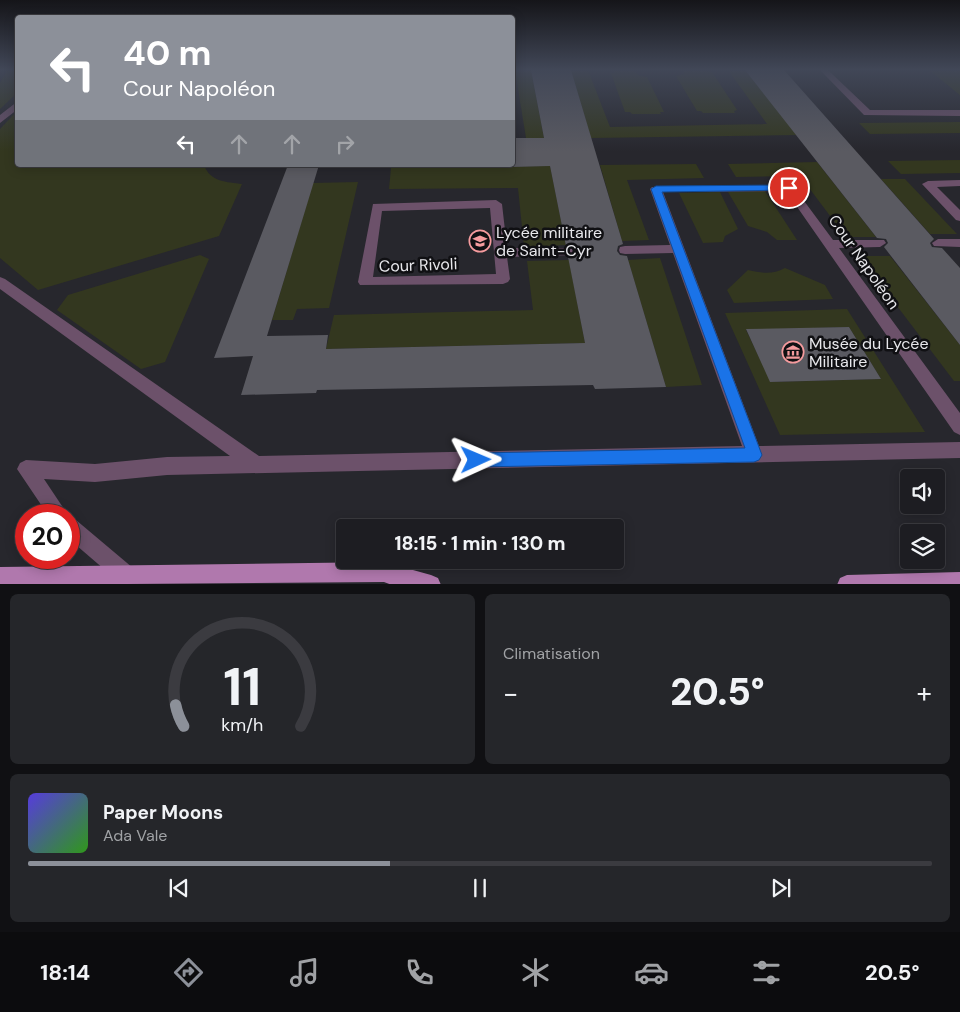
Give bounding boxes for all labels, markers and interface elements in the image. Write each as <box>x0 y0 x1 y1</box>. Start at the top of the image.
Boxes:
text: 40 m <box>123 30 212 76</box>
icon: left <box>40 35 105 100</box>
text: Cour Napoléon <box>123 74 275 103</box>
icon: left <box>172 130 200 158</box>
icon: ahead <box>225 130 253 158</box>
icon: ahead <box>278 130 306 158</box>
icon: right <box>331 130 359 158</box>
pin <box>768 167 810 209</box>
icon: arrive <box>775 174 803 202</box>
street label: Cour Napoléon <box>824 211 904 313</box>
place label: Lycée militaire de Saint-Cyr <box>496 222 602 261</box>
school or university icon: Lycée militaire de Saint-Cyr <box>468 229 492 253</box>
street label: Cour Rivoli <box>378 253 458 277</box>
place label: Musée du Lycée Militaire <box>809 333 928 372</box>
museum icon: Musée du Lycée Militaire <box>781 340 805 364</box>
position arrow <box>449 433 501 485</box>
map controls <box>900 469 945 569</box>
button: sound <box>900 469 945 514</box>
speed limit sign: 20 <box>15 504 80 569</box>
button: layers <box>900 524 945 569</box>
text: 18:15 · 1 min · 130 m <box>394 531 566 556</box>
text: Climatisation <box>503 643 600 664</box>
text: 11 <box>224 653 261 721</box>
text: 20.5° <box>670 667 765 717</box>
text: − <box>503 675 518 712</box>
text: + <box>917 675 932 712</box>
text: km/h <box>221 713 264 737</box>
text: Paper Moons <box>103 800 223 825</box>
text: Ada Vale <box>103 825 167 846</box>
icon: previous <box>165 874 193 902</box>
icon: pause <box>466 874 494 902</box>
icon: next <box>767 874 795 902</box>
icon: directions <box>171 955 206 990</box>
icon: music <box>287 955 322 990</box>
icon: phone <box>402 955 437 990</box>
icon: climate <box>518 955 553 990</box>
icon: car <box>634 955 669 990</box>
icon: filters <box>749 955 784 990</box>
text: 18:14 <box>40 958 90 987</box>
text: 20.5° <box>865 958 920 987</box>

